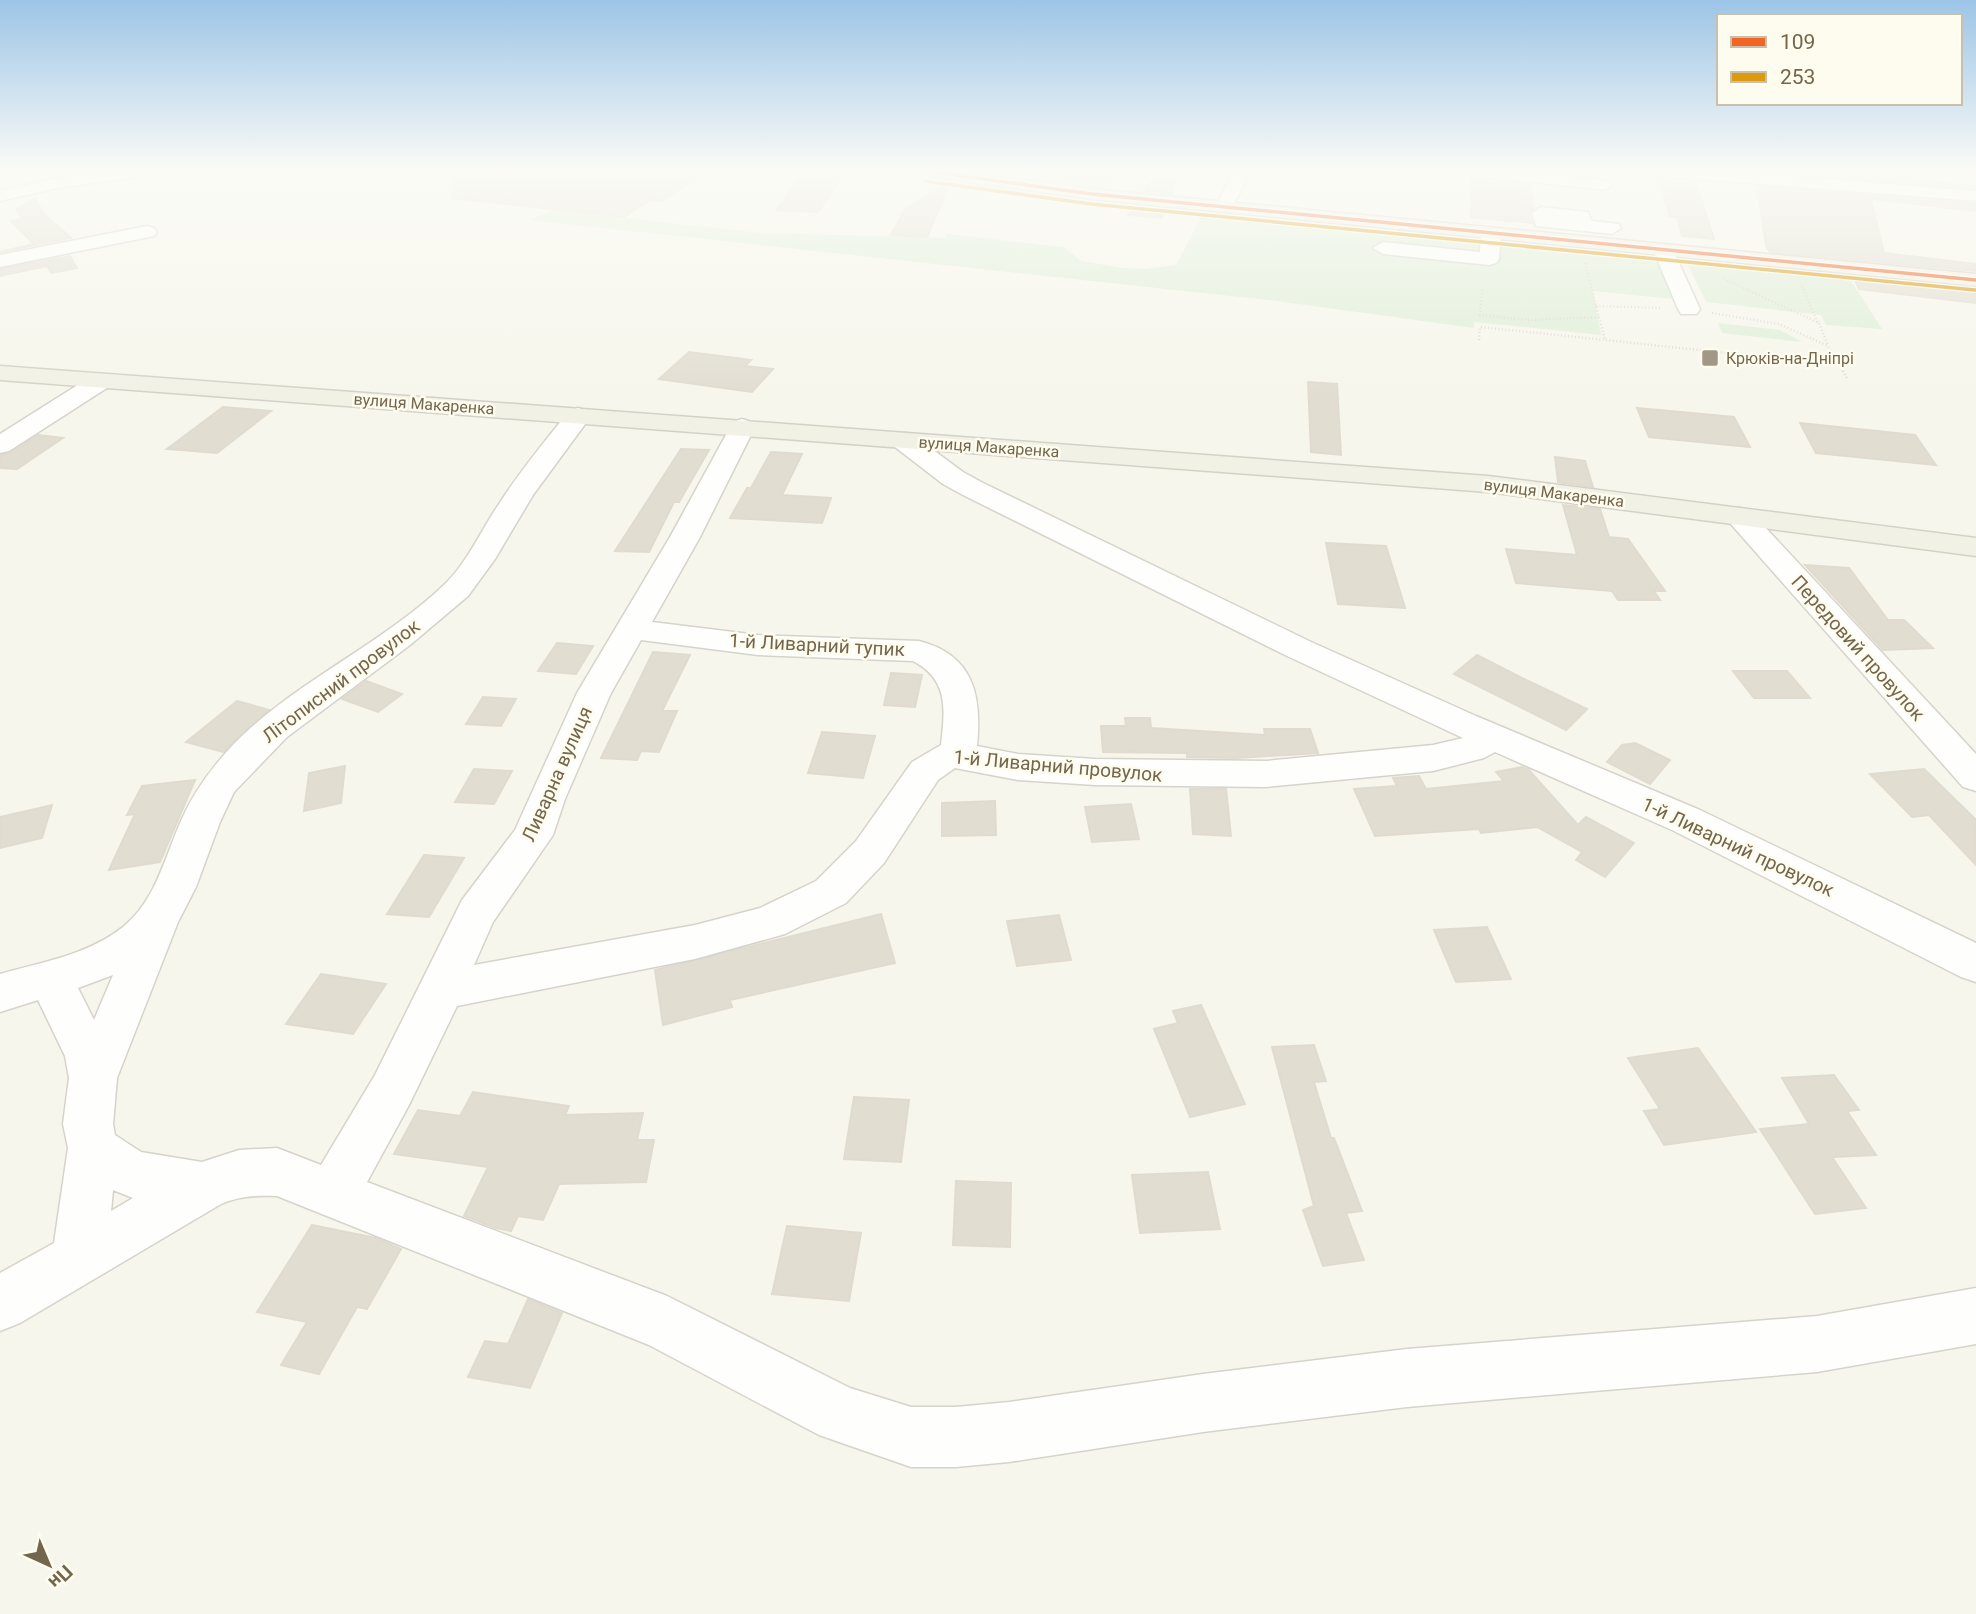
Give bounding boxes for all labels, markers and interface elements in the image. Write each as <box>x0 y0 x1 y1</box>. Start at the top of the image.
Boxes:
legend <box>1717 14 1962 105</box>
text: 109 <box>1780 30 1815 54</box>
text: 253 <box>1780 65 1815 89</box>
marker: Крюків-на-Дніпрі <box>1700 348 1720 368</box>
place label: Крюків-на-Дніпрі <box>1726 349 1854 368</box>
street label: вулиця Макаренка <box>353 390 495 418</box>
street label: вулиця Макаренка <box>918 433 1060 461</box>
street label: вулиця Макаренка <box>1483 475 1625 511</box>
street label: Передовий провулок <box>1787 570 1930 726</box>
street label: Літописний провулок <box>258 614 425 748</box>
street label: 1-й Ливарний тупик <box>729 629 906 661</box>
street label: Ливарна вулиця <box>517 703 597 845</box>
street label: 1-й Ливарний провулок <box>953 745 1164 787</box>
street label: 1-й Ливарний провулок <box>1638 792 1838 902</box>
north arrow <box>14 1530 84 1600</box>
text: Пн <box>44 1560 77 1594</box>

